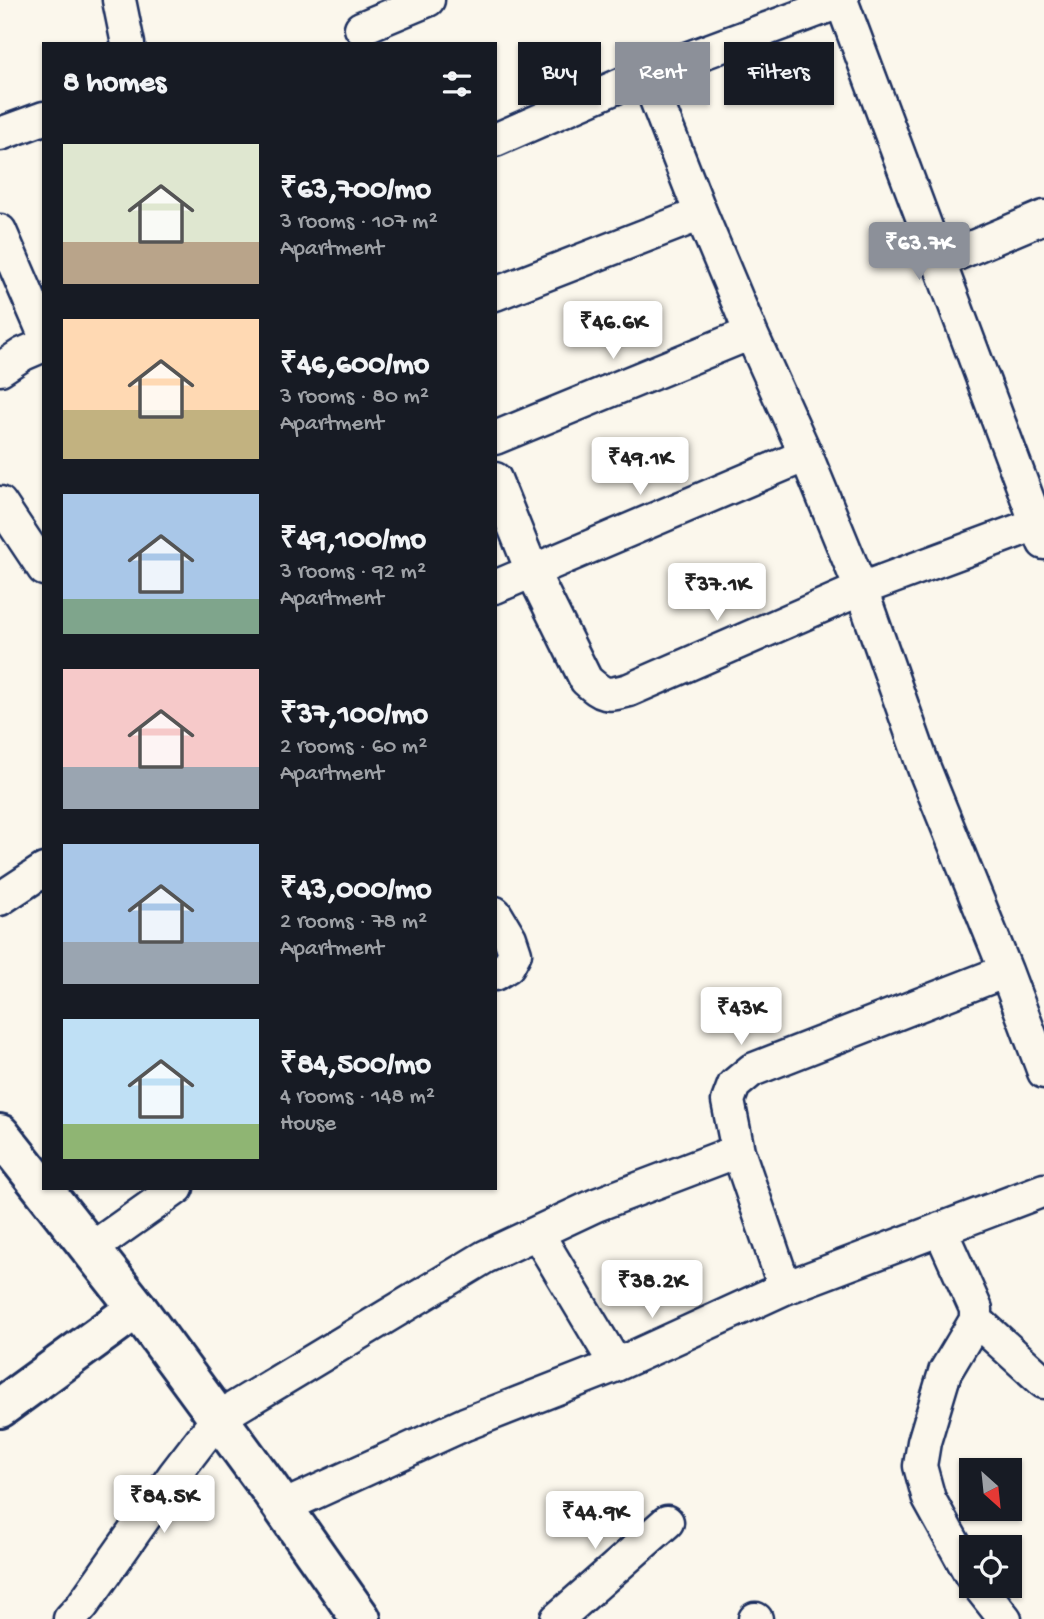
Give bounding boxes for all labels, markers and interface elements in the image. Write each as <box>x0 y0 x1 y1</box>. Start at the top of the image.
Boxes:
chip: Buy <box>518 42 601 105</box>
chip: Rent <box>615 42 710 105</box>
chip: Filters <box>724 42 834 105</box>
icon: filters <box>438 65 476 103</box>
text: 8 homes <box>63 67 166 102</box>
icon: home <box>119 172 203 256</box>
text: ₹63,700/mo <box>280 174 431 209</box>
text: 3 rooms · 107 m² <box>280 209 438 236</box>
pin: ₹63.7K <box>862 222 976 282</box>
text: ₹63.7K <box>885 231 953 258</box>
text: Apartment <box>280 236 384 263</box>
pin: ₹46.6K <box>556 302 670 361</box>
text: ₹46.6K <box>579 310 647 337</box>
icon: home <box>119 347 203 431</box>
text: ₹46,600/mo <box>280 349 429 384</box>
text: 3 rooms · 80 m² <box>280 384 429 411</box>
text: Apartment <box>280 411 384 438</box>
pin: ₹49.1K <box>583 438 697 497</box>
text: ₹49.1K <box>608 446 672 473</box>
icon: home <box>119 522 203 606</box>
text: ₹49,100/mo <box>280 524 426 559</box>
text: 3 rooms · 92 m² <box>280 559 426 586</box>
pin: ₹37.1K <box>660 564 774 623</box>
text: ₹37.1K <box>684 572 750 599</box>
text: Apartment <box>280 586 384 613</box>
icon: home <box>119 697 203 781</box>
text: ₹37,100/mo <box>280 699 428 734</box>
text: 2 rooms · 60 m² <box>280 734 427 761</box>
text: Apartment <box>280 761 384 788</box>
icon: home <box>119 872 203 956</box>
text: ₹43,000/mo <box>280 874 432 909</box>
text: 2 rooms · 78 m² <box>280 909 427 936</box>
text: Apartment <box>280 936 384 963</box>
pin: ₹43K <box>700 988 782 1047</box>
text: ₹43K <box>717 996 765 1023</box>
icon: home <box>119 1047 203 1131</box>
text: ₹84,500/mo <box>280 1049 431 1084</box>
text: 4 rooms · 148 m² <box>280 1084 435 1111</box>
text: House <box>280 1111 336 1138</box>
pin: ₹38.2K <box>595 1260 709 1320</box>
text: ₹38.2K <box>618 1269 686 1296</box>
north arrow <box>959 1458 1022 1521</box>
map controls <box>959 1458 1022 1598</box>
pin: ₹84.5K <box>107 1476 221 1535</box>
text: ₹84.5K <box>130 1484 198 1511</box>
pin: ₹44.9K <box>538 1492 652 1551</box>
text: ₹44.9K <box>562 1500 628 1527</box>
button: locate <box>959 1535 1022 1598</box>

